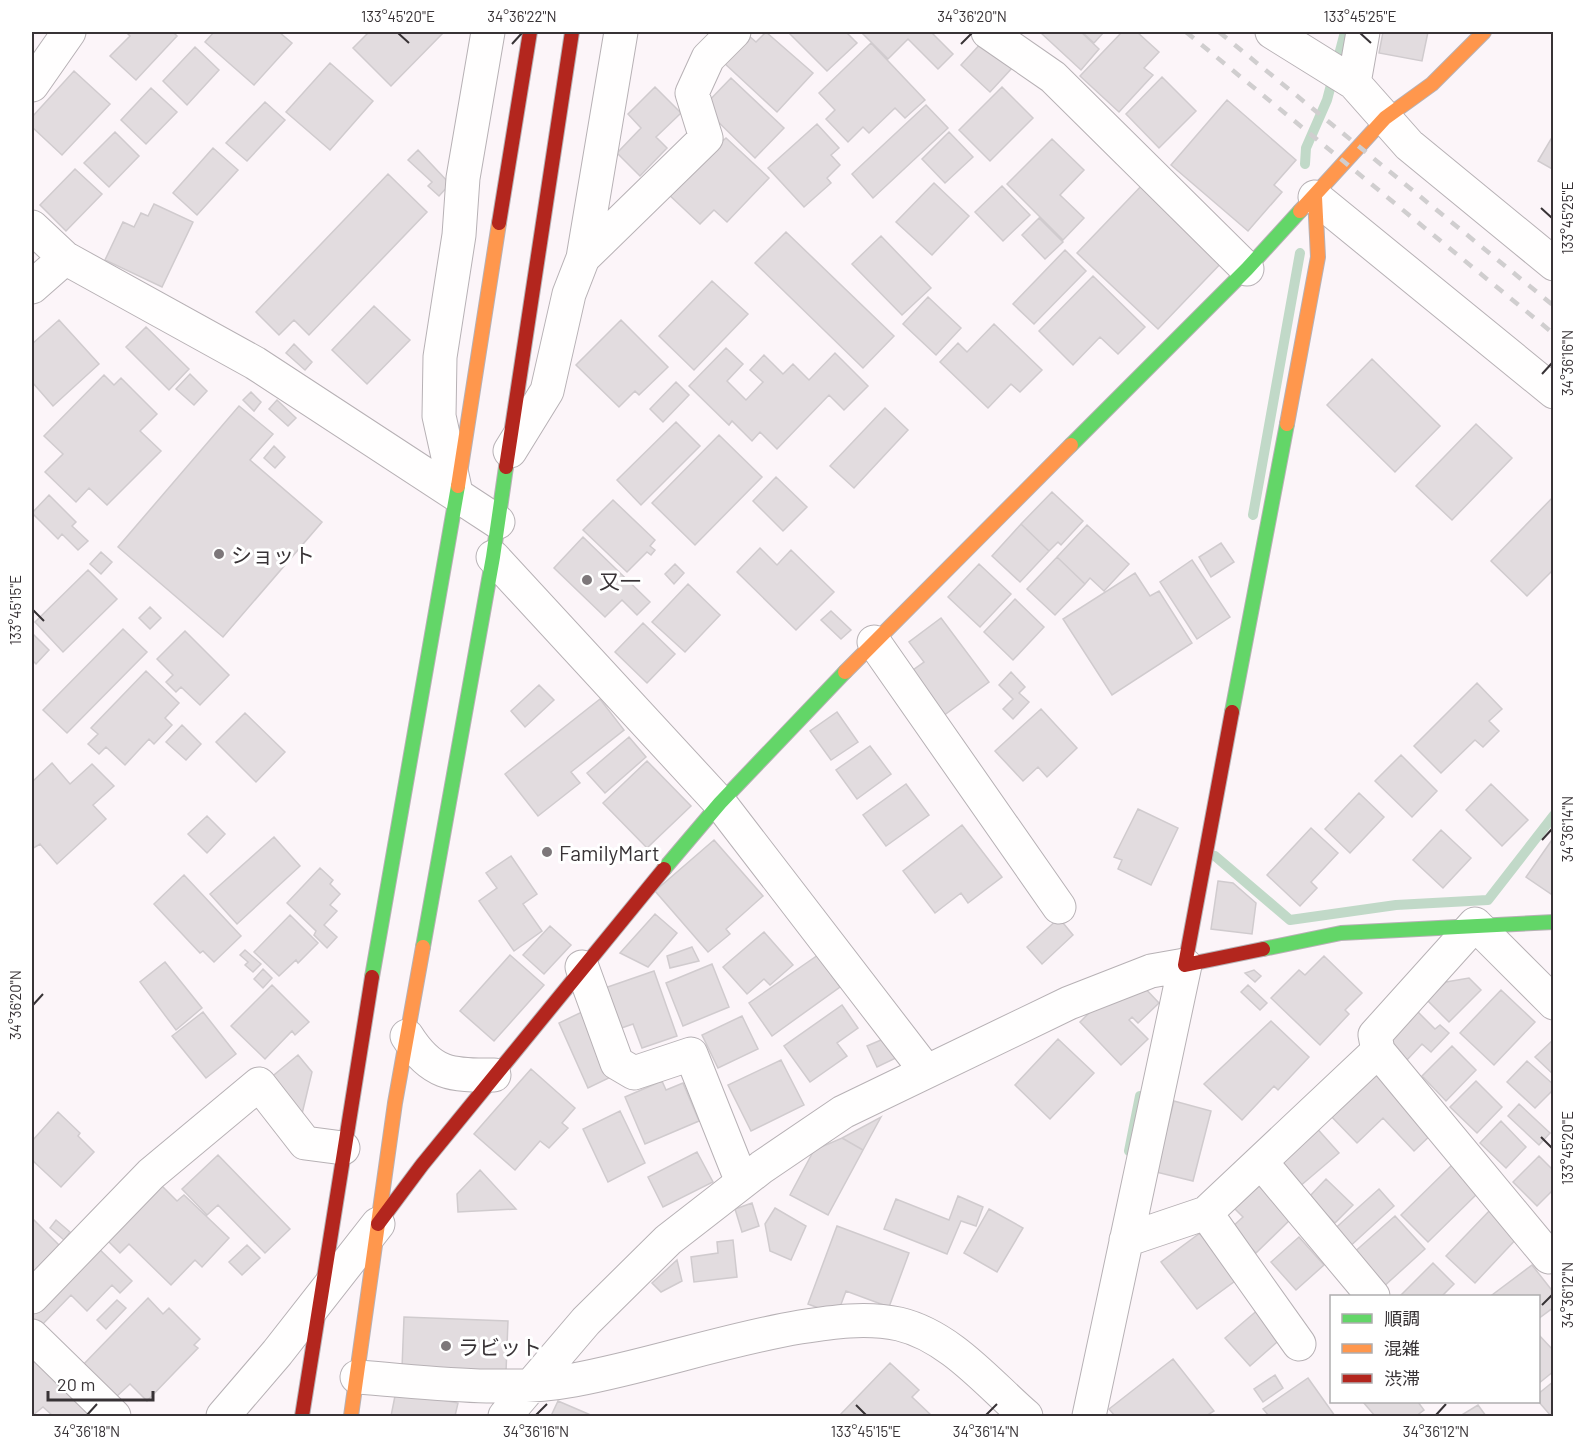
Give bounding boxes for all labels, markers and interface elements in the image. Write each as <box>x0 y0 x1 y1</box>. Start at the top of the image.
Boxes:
text: 133°45'20"E <box>361 7 435 25</box>
text: 34°36'22"N <box>487 7 557 25</box>
text: 34°36'20"N <box>937 7 1007 25</box>
text: 133°45'25"E <box>1323 7 1397 25</box>
text: 133°45'25"E <box>1558 181 1576 255</box>
text: 34°36'16"N <box>1558 330 1576 396</box>
place label: ショット <box>231 542 315 567</box>
marker: ショット <box>212 547 226 561</box>
place label: 又一 <box>599 568 641 593</box>
marker: 又一 <box>580 573 594 587</box>
text: 133°45'15"E <box>6 575 24 645</box>
text: 34°36'14"N <box>1558 796 1576 862</box>
place label: FamilyMart <box>559 840 660 865</box>
marker: FamilyMart <box>540 845 554 859</box>
text: 34°36'20"N <box>6 970 24 1040</box>
text: 133°45'20"E <box>1558 1111 1576 1185</box>
text: 34°36'12"N <box>1558 1262 1576 1328</box>
legend <box>1330 1295 1540 1403</box>
text: 順調 <box>1384 1307 1420 1329</box>
place label: ラビット <box>458 1334 542 1359</box>
text: 混雑 <box>1384 1337 1420 1359</box>
marker: ラビット <box>439 1339 453 1353</box>
scale bar <box>48 1364 153 1402</box>
text: 渋滞 <box>1384 1367 1420 1389</box>
text: 20 m <box>57 1373 95 1395</box>
text: 34°36'18"N <box>54 1422 120 1440</box>
text: 34°36'16"N <box>503 1422 569 1440</box>
text: 133°45'15"E <box>831 1422 901 1440</box>
text: 34°36'14"N <box>953 1422 1019 1440</box>
text: 34°36'12"N <box>1403 1422 1469 1440</box>

